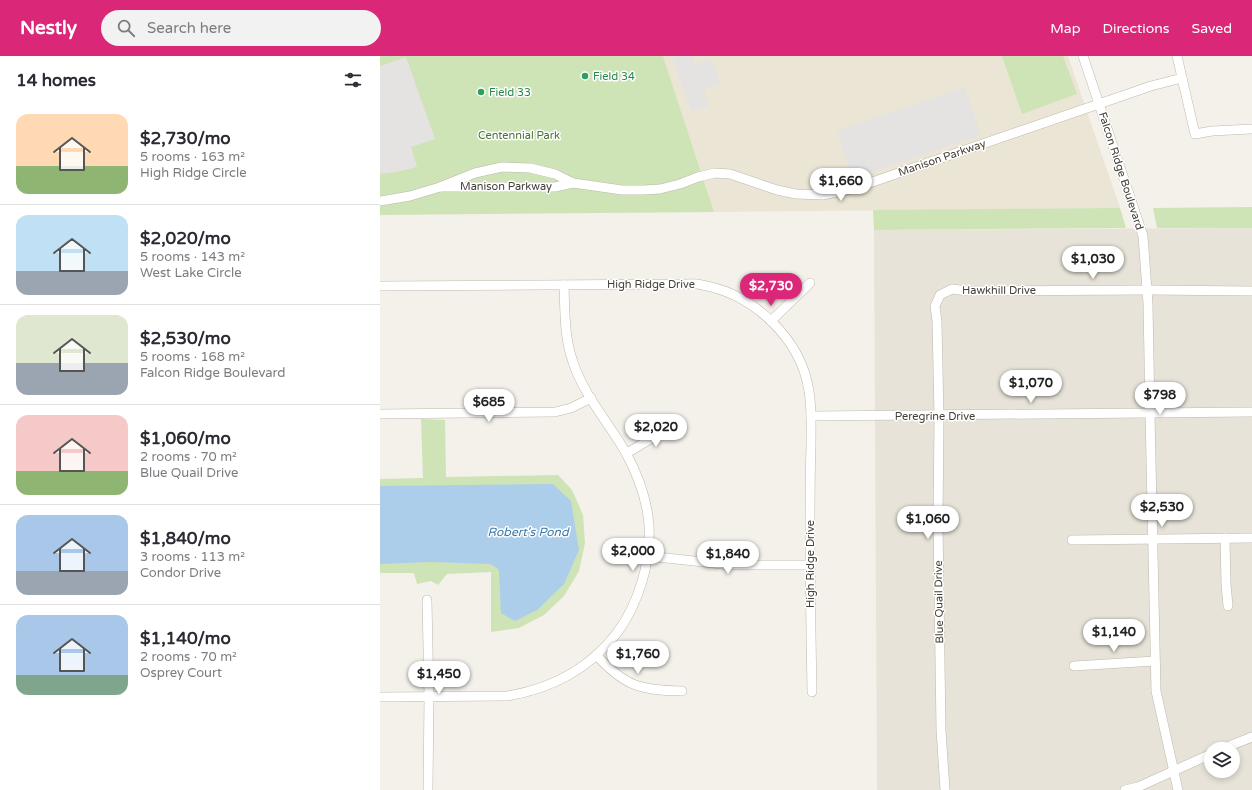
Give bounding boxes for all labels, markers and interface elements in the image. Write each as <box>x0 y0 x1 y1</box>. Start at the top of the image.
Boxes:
search box <box>101 10 381 46</box>
text: Nestly <box>20 17 77 39</box>
icon: search <box>115 17 137 39</box>
text: Search here <box>147 19 231 37</box>
text: Map <box>1050 20 1081 37</box>
text: Directions <box>1103 20 1170 37</box>
text: Saved <box>1192 20 1232 37</box>
icon: filters <box>342 69 364 91</box>
text: 14 homes <box>16 70 96 91</box>
place label: Field 34 <box>593 70 635 83</box>
marker: Field 34 <box>580 71 590 81</box>
place label: Field 33 <box>489 86 531 99</box>
marker: Field 33 <box>476 87 486 97</box>
street label: Falcon Ridge Boulevard <box>1096 110 1146 232</box>
text: $2,730/mo <box>140 128 231 149</box>
park label: Centennial Park <box>478 129 560 142</box>
icon: home <box>48 130 96 178</box>
street label: Manison Parkway <box>896 137 988 179</box>
text: 5 rooms · 163 m² <box>140 149 245 165</box>
text: High Ridge Circle <box>140 165 247 181</box>
pin: $1,660 <box>808 168 874 202</box>
text: $1,660 <box>819 173 863 189</box>
street label: Manison Parkway <box>460 180 552 193</box>
text: $2,020/mo <box>140 228 231 249</box>
icon: home <box>48 231 96 279</box>
pin: $1,030 <box>1060 246 1126 280</box>
text: 5 rooms · 143 m² <box>140 249 245 265</box>
text: $1,030 <box>1071 251 1115 267</box>
text: West Lake Circle <box>140 265 242 281</box>
pin: $2,730 <box>738 273 804 307</box>
street label: High Ridge Drive <box>607 278 695 291</box>
text: $2,730 <box>749 278 793 294</box>
street label: Hawkhill Drive <box>962 284 1036 297</box>
text: $2,530/mo <box>140 328 231 349</box>
icon: home <box>48 331 96 379</box>
text: 5 rooms · 168 m² <box>140 349 245 365</box>
text: Falcon Ridge Boulevard <box>140 365 286 381</box>
pin: $1,070 <box>998 370 1064 404</box>
text: $1,070 <box>1009 375 1053 391</box>
pin: $798 <box>1136 382 1184 416</box>
text: $798 <box>1144 387 1176 403</box>
pin: $685 <box>465 389 513 423</box>
text: $685 <box>473 394 505 410</box>
street label: Peregrine Drive <box>895 410 975 423</box>
pin: $2,020 <box>623 414 689 448</box>
text: $2,020 <box>634 419 678 435</box>
text: $1,060/mo <box>140 428 231 449</box>
icon: home <box>48 431 96 479</box>
text: 2 rooms · 70 m² <box>140 449 237 465</box>
text: Blue Quail Drive <box>140 465 238 481</box>
pin: $2,530 <box>1129 494 1195 528</box>
text: $2,530 <box>1140 499 1184 515</box>
pin: $1,060 <box>895 506 961 540</box>
text: $1,060 <box>906 511 950 527</box>
street label: High Ridge Drive <box>804 520 817 608</box>
water label: Robert's Pond <box>487 525 570 539</box>
text: $1,840/mo <box>140 528 231 549</box>
icon: home <box>48 531 96 579</box>
pin: $2,000 <box>600 538 666 572</box>
pin: $1,840 <box>695 541 761 575</box>
text: $2,000 <box>611 543 655 559</box>
text: $1,840 <box>706 546 750 562</box>
text: 3 rooms · 113 m² <box>140 549 245 565</box>
street label: Blue Quail Drive <box>932 560 946 644</box>
text: Condor Drive <box>140 565 221 581</box>
pin: $1,140 <box>1081 619 1147 653</box>
text: $1,140 <box>1092 624 1136 640</box>
text: $1,140/mo <box>140 628 231 649</box>
icon: home <box>48 631 96 679</box>
pin: $1,760 <box>605 641 671 675</box>
text: $1,760 <box>616 646 660 662</box>
text: 2 rooms · 70 m² <box>140 649 237 665</box>
pin: $1,450 <box>406 661 472 695</box>
text: Osprey Court <box>140 665 222 681</box>
text: $1,450 <box>417 666 461 682</box>
map controls <box>1204 742 1240 778</box>
button: layers <box>1204 742 1240 778</box>

